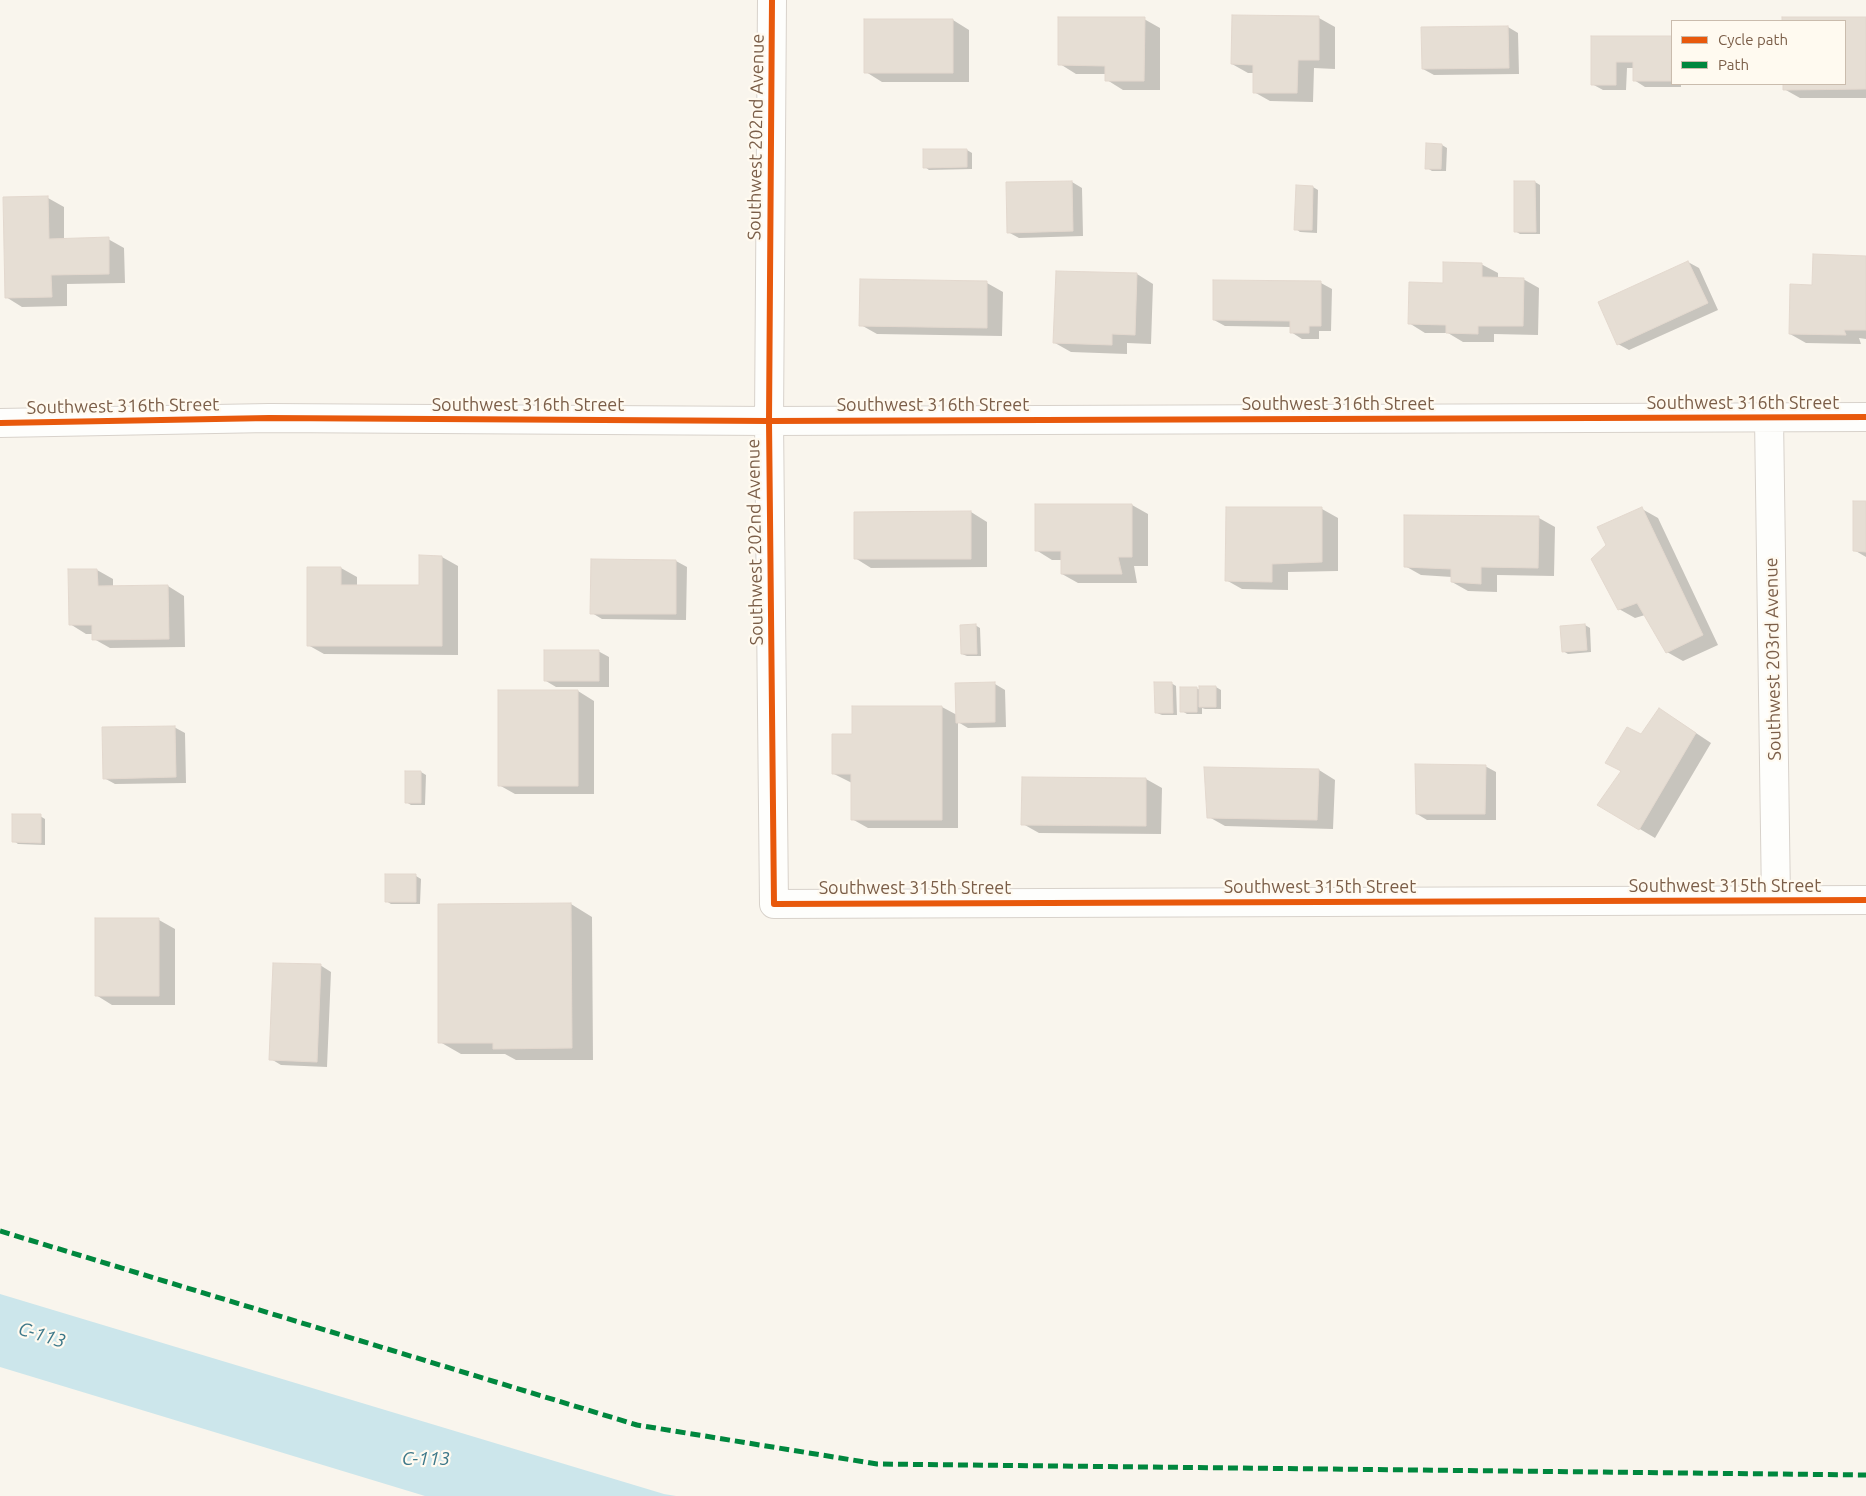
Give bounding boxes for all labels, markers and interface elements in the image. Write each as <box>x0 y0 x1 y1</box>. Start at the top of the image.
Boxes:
legend <box>1671 20 1846 85</box>
text: Cycle path <box>1718 31 1788 48</box>
street label: Southwest 202nd Avenue <box>743 34 769 240</box>
text: Path <box>1718 56 1749 73</box>
street label: Southwest 316th Street <box>1647 392 1839 414</box>
street label: Southwest 316th Street <box>1242 393 1434 415</box>
street label: Southwest 316th Street <box>26 394 220 418</box>
street label: Southwest 316th Street <box>432 394 624 416</box>
street label: Southwest 316th Street <box>837 394 1029 416</box>
street label: Southwest 202nd Avenue <box>742 439 768 645</box>
street label: Southwest 203rd Avenue <box>1760 557 1786 761</box>
street label: Southwest 315th Street <box>1629 875 1821 897</box>
street label: Southwest 315th Street <box>1224 876 1416 898</box>
street label: Southwest 315th Street <box>819 877 1011 899</box>
water label: C-113 <box>16 1317 68 1353</box>
water label: C-113 <box>402 1448 450 1470</box>

